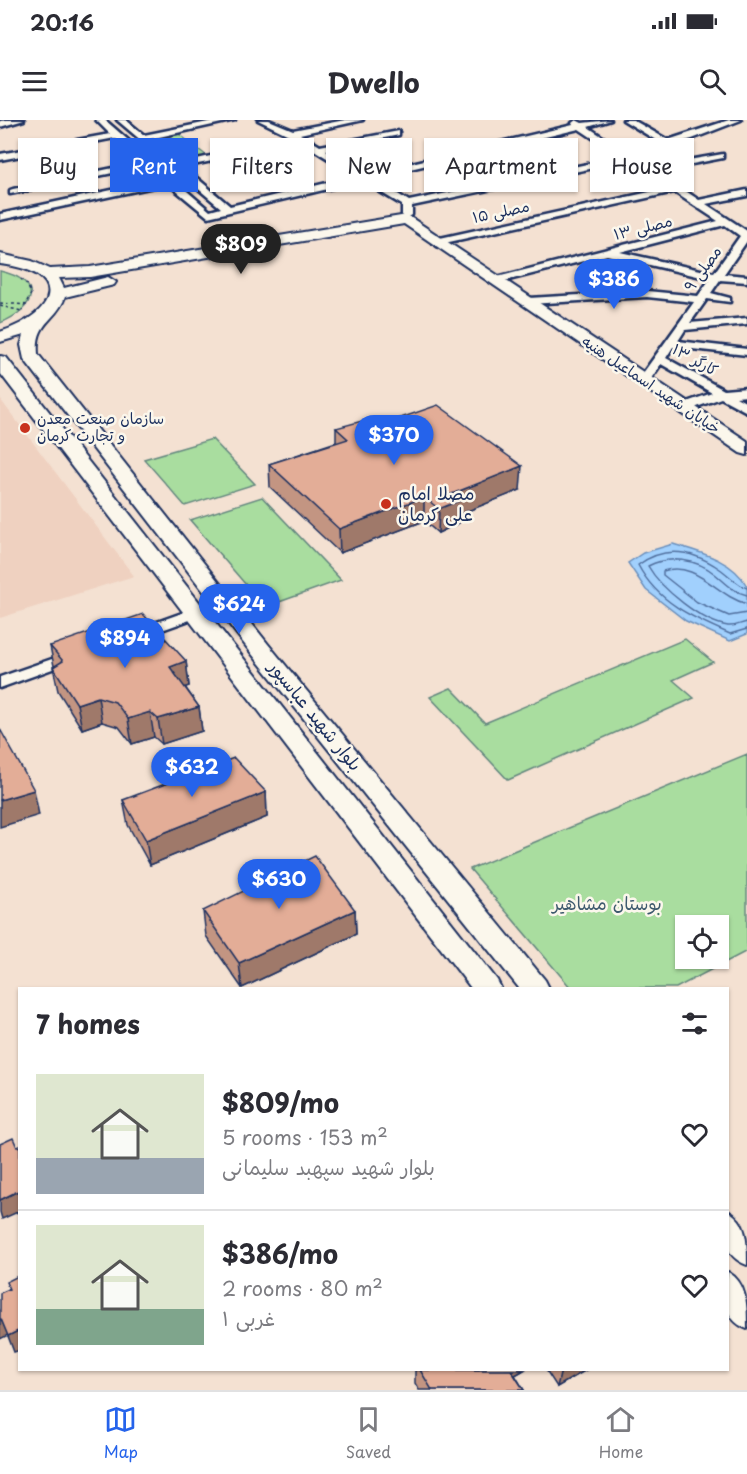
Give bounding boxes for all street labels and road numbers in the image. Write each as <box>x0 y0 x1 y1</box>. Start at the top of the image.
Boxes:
street label: مصلی ۱۵ <box>470 193 531 228</box>
street label: مصلی ۱۳ <box>611 208 674 245</box>
street label: مصلی ۹ <box>677 241 726 296</box>
street label: خیابان شهید اسماعیل هنیه <box>578 329 726 439</box>
street label: کارگر ۱۳ <box>669 337 723 381</box>
street label: بلوار شهید عباسپور <box>262 652 369 776</box>

